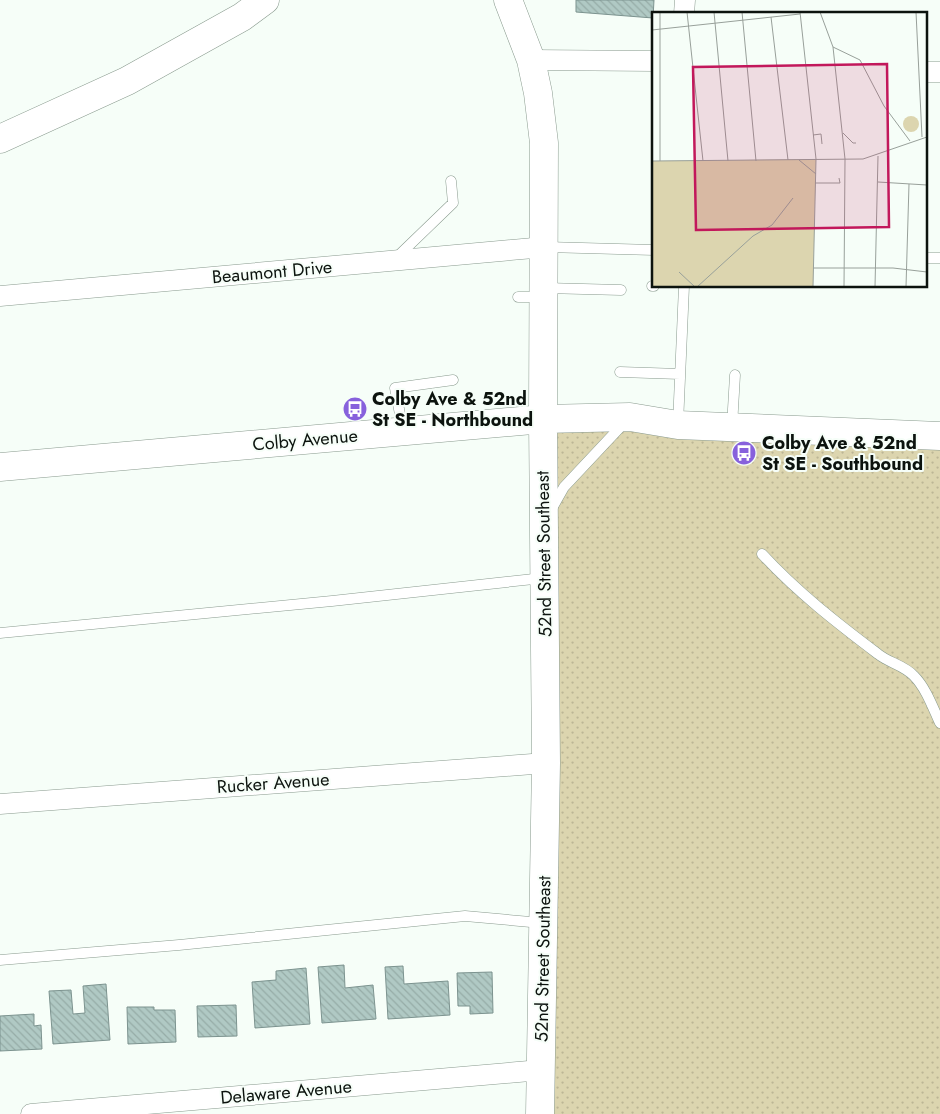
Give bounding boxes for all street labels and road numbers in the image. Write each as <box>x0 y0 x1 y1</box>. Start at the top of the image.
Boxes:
street label: Beaumont Drive <box>211 254 333 290</box>
street label: Colby Avenue <box>251 422 359 458</box>
street label: 52nd Street Southeast <box>530 470 558 637</box>
street label: Rucker Avenue <box>216 766 330 800</box>
street label: 52nd Street Southeast <box>529 875 557 1042</box>
street label: Delaware Avenue <box>219 1073 353 1111</box>

